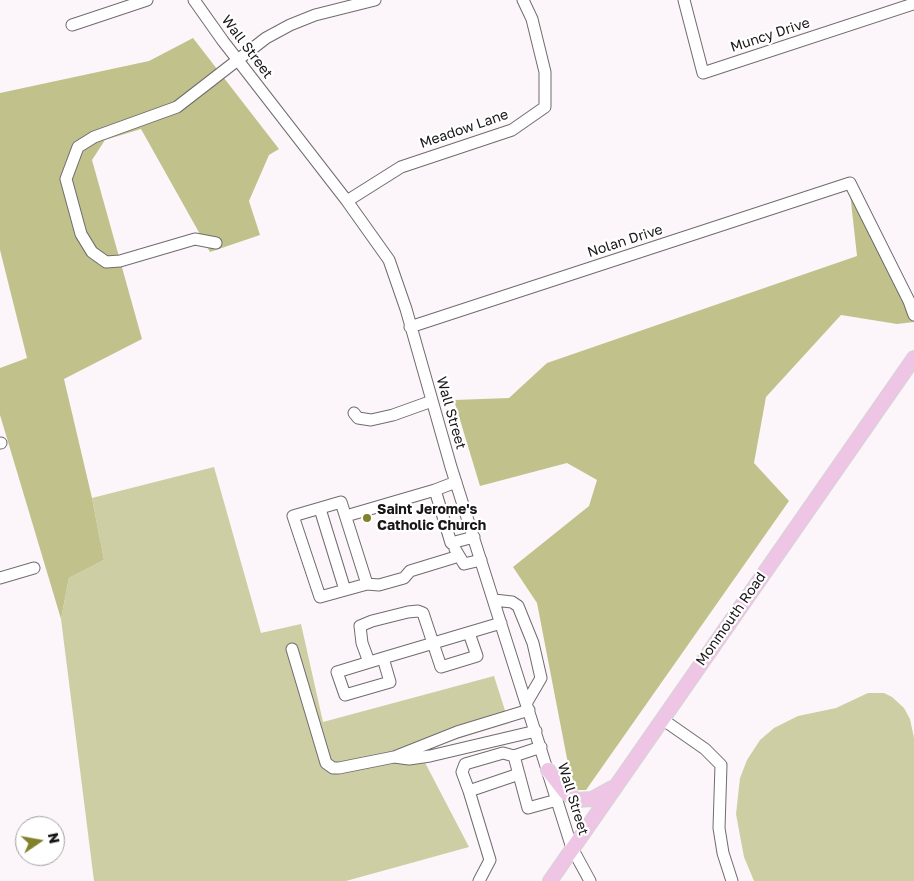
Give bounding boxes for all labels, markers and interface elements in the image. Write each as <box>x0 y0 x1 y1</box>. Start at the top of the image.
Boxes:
street label: Wall Street <box>218 12 276 82</box>
street label: Muncy Drive <box>728 14 812 56</box>
street label: Meadow Lane <box>418 106 510 152</box>
street label: Nolan Drive <box>585 221 665 261</box>
street label: Wall Street <box>433 375 469 451</box>
place label: Saint Jerome's Catholic Church <box>377 502 486 534</box>
marker: Saint Jerome's Catholic Church <box>361 512 373 524</box>
street label: Monmouth Road <box>692 569 770 669</box>
street label: Wall Street <box>554 761 592 837</box>
north arrow <box>15 816 65 866</box>
text: N <box>45 831 64 845</box>

